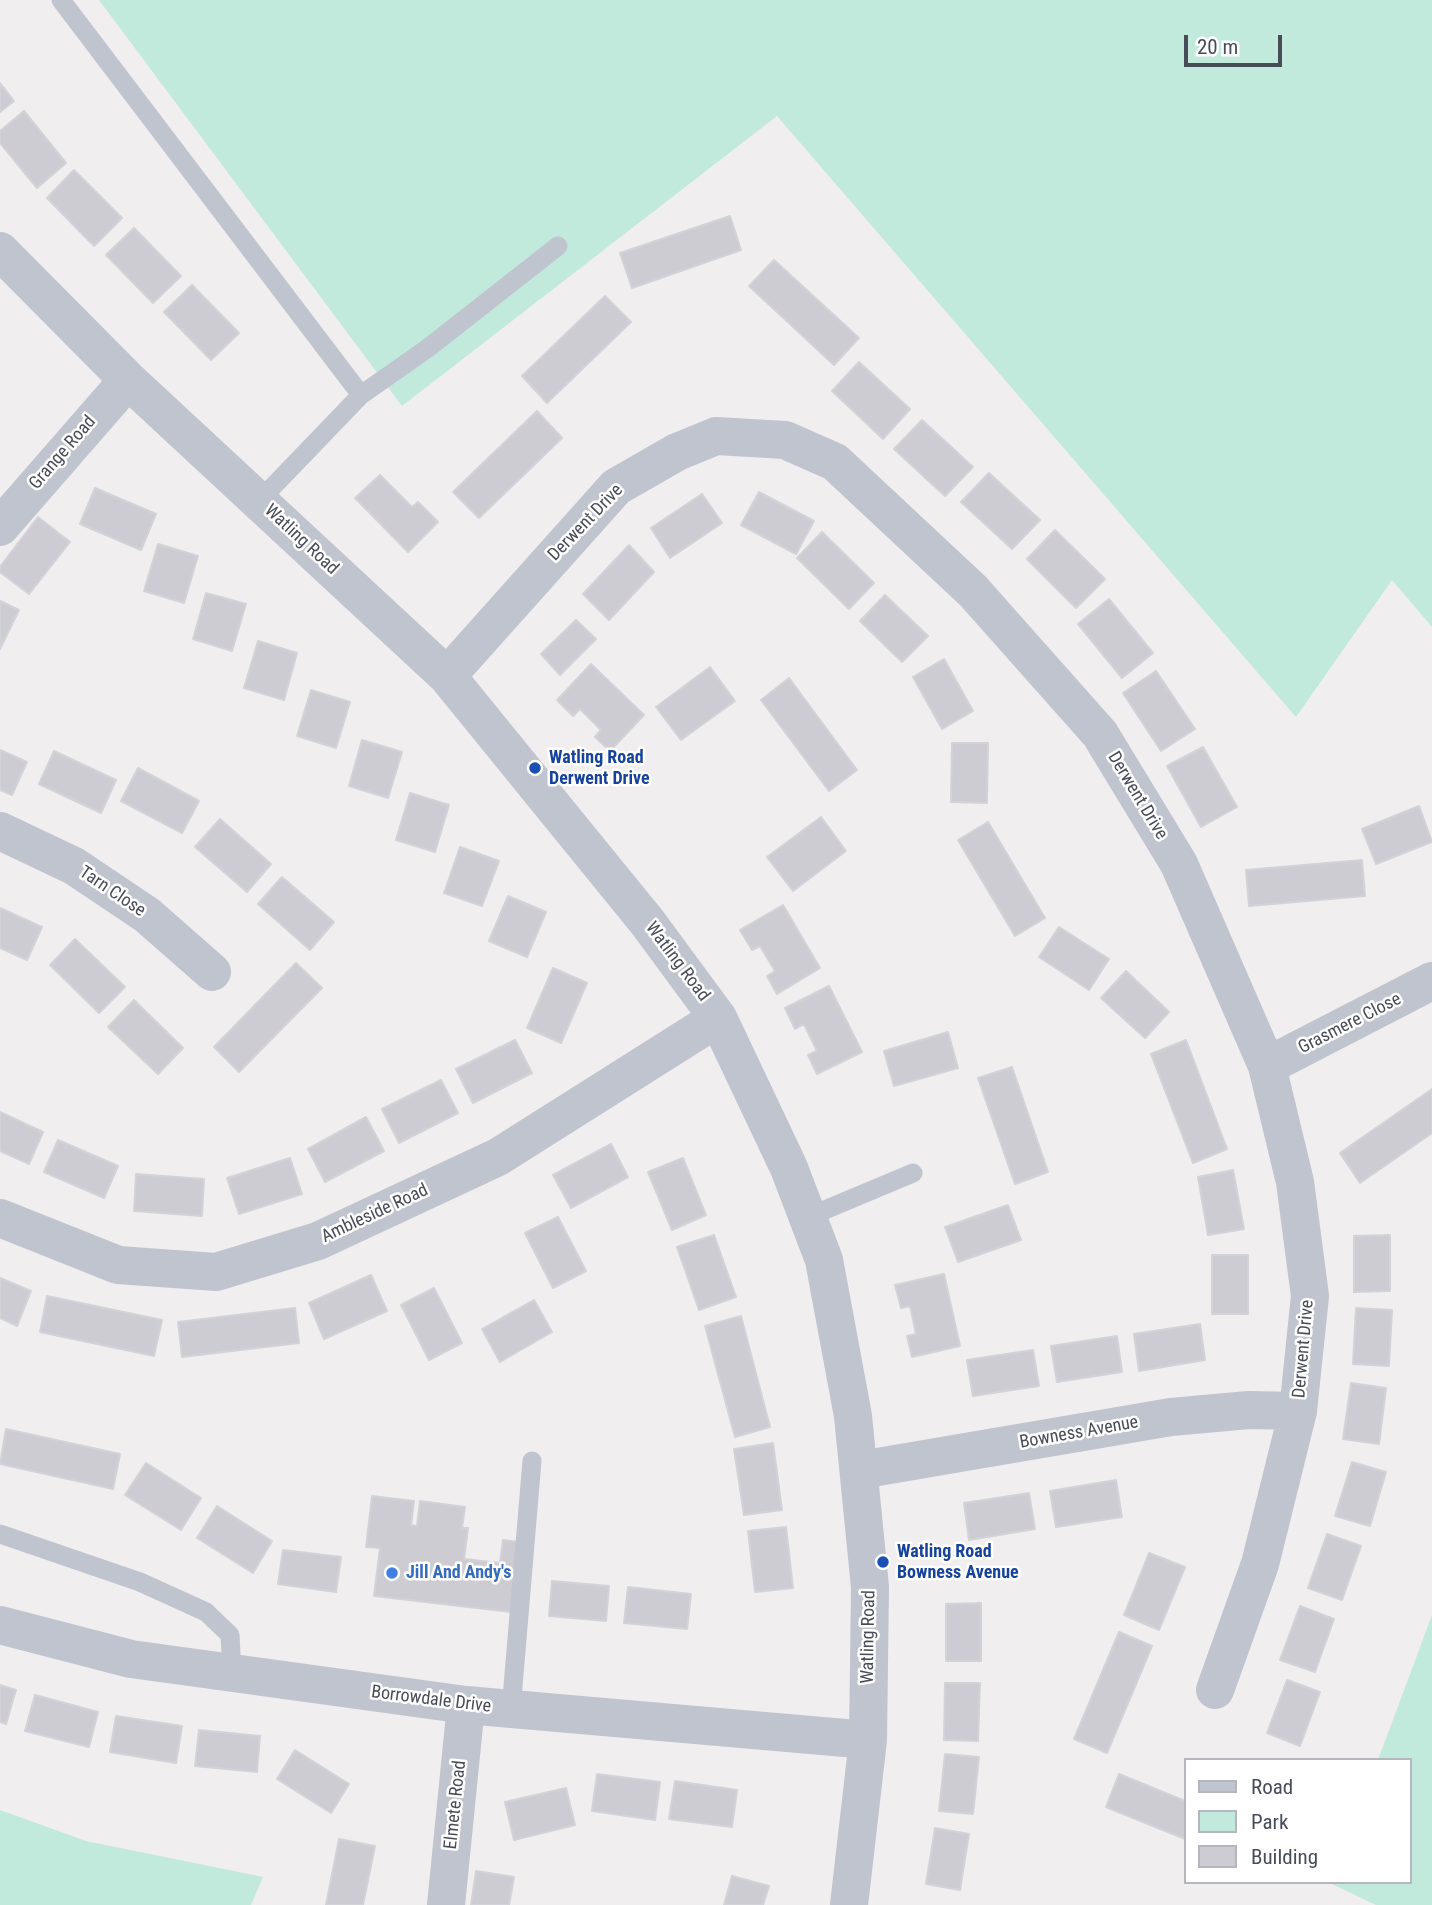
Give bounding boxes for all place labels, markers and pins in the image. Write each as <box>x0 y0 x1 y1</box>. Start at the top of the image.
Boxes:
place label: Watling Road Derwent Drive <box>549 747 650 790</box>
marker: Watling Road Derwent Drive <box>527 760 543 776</box>
place label: Watling Road Bowness Avenue <box>897 1541 1019 1584</box>
marker: Watling Road Bowness Avenue <box>875 1554 891 1570</box>
place label: Jill And Andy's <box>406 1562 511 1584</box>
marker: Jill And Andy's <box>384 1565 400 1581</box>

